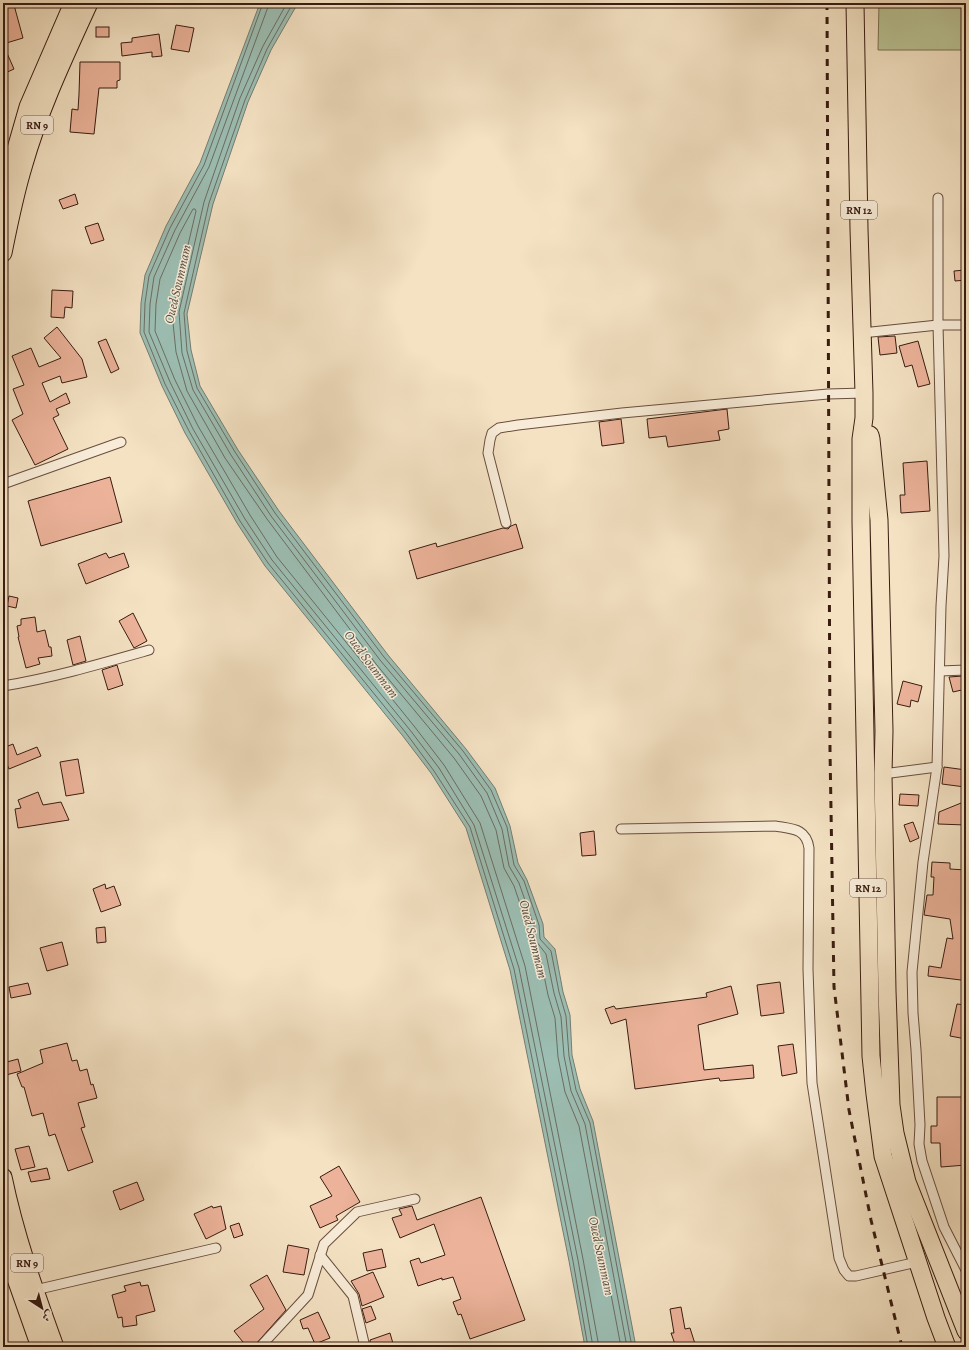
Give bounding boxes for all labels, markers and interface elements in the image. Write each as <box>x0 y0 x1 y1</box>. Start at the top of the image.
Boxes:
road number: RN 9 <box>21 116 53 134</box>
road number: RN 12 <box>841 201 877 219</box>
water label: Oued Soummam <box>160 243 195 325</box>
water label: Oued Soummam <box>341 627 403 702</box>
road number: RN 12 <box>850 879 886 897</box>
water label: Oued Soummam <box>516 898 552 981</box>
water label: Oued Soummam <box>585 1215 618 1298</box>
road number: RN 9 <box>11 1254 43 1272</box>
north arrow <box>22 1288 62 1328</box>
text: ش <box>39 1306 56 1325</box>

